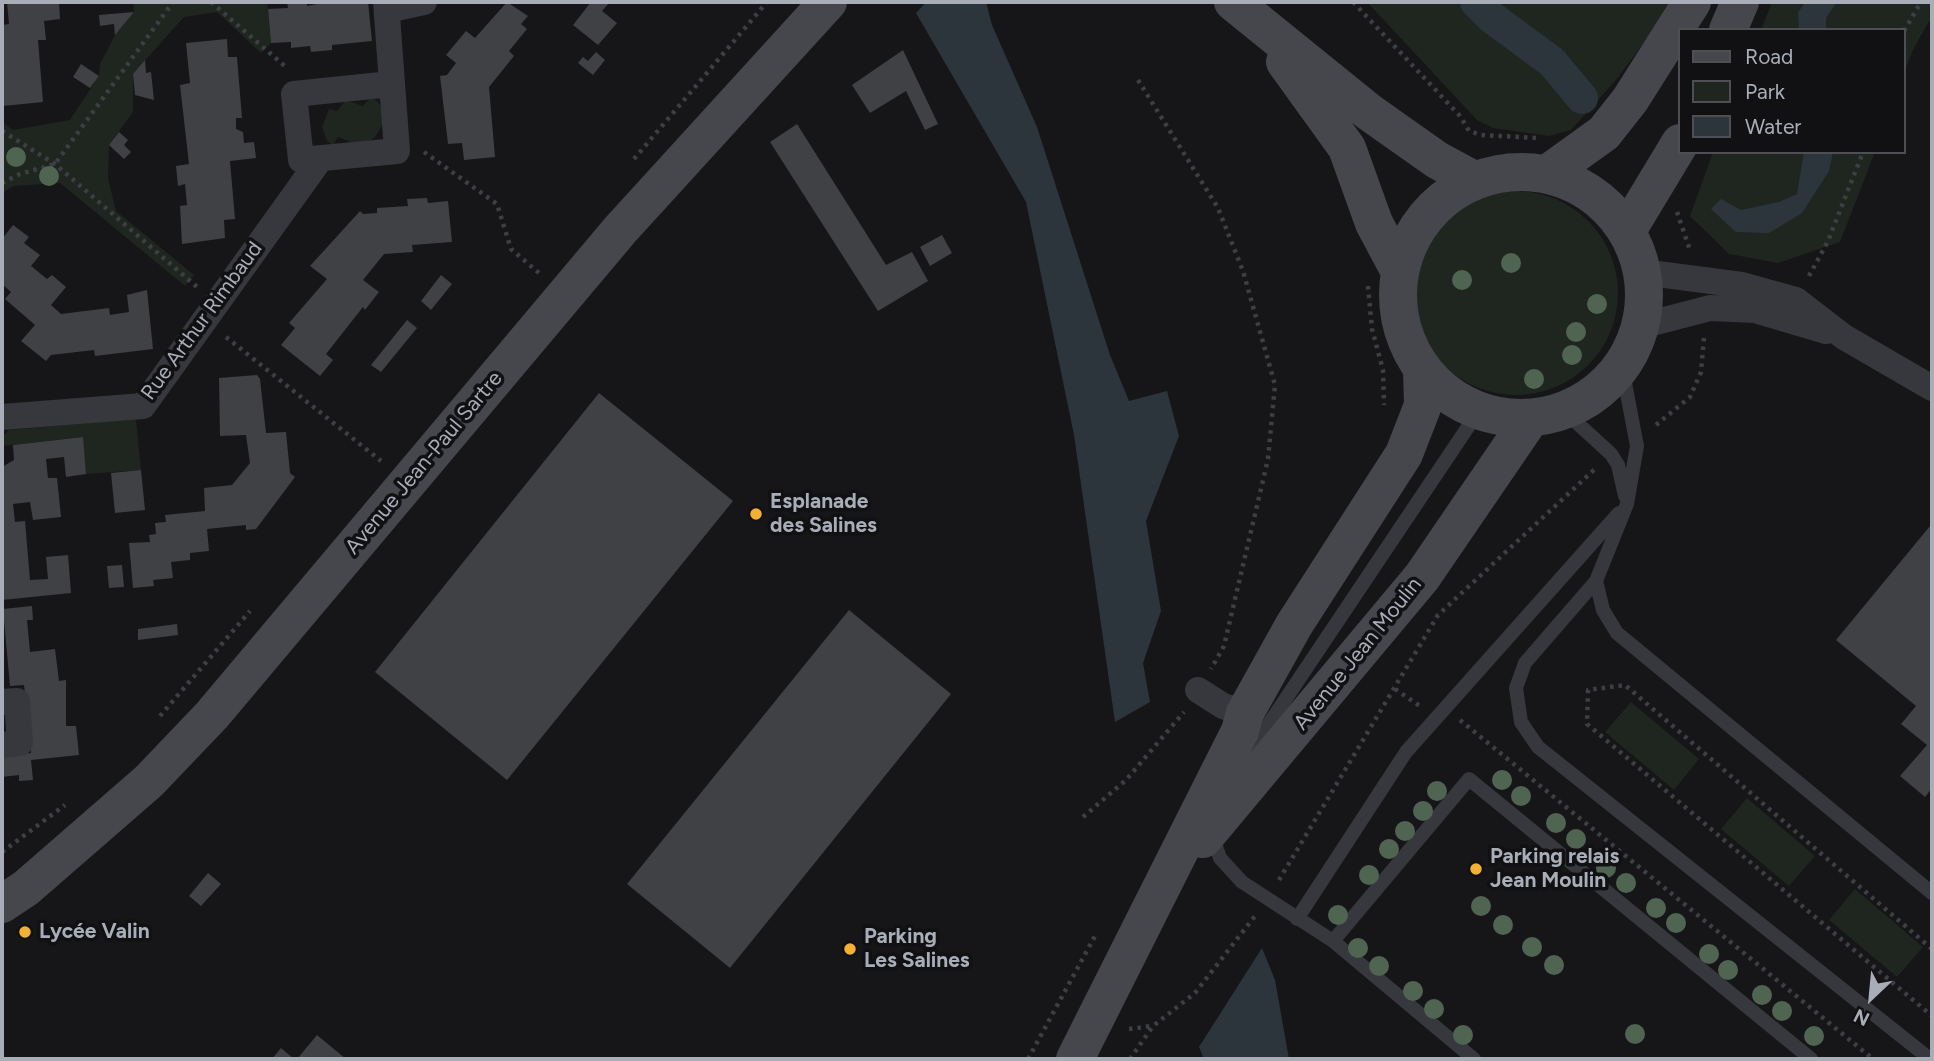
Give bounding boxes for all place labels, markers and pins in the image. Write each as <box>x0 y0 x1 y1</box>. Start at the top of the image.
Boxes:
place label: Esplanade des Salines <box>770 489 877 539</box>
marker: Esplanade des Salines <box>748 506 764 522</box>
place label: Parking relais Jean Moulin <box>1490 844 1619 894</box>
marker: Parking relais Jean Moulin <box>1468 861 1484 877</box>
place label: Lycée Valin <box>39 919 150 945</box>
marker: Lycée Valin <box>17 924 33 940</box>
place label: Parking Les Salines <box>864 924 970 974</box>
marker: Parking Les Salines <box>842 941 858 957</box>

